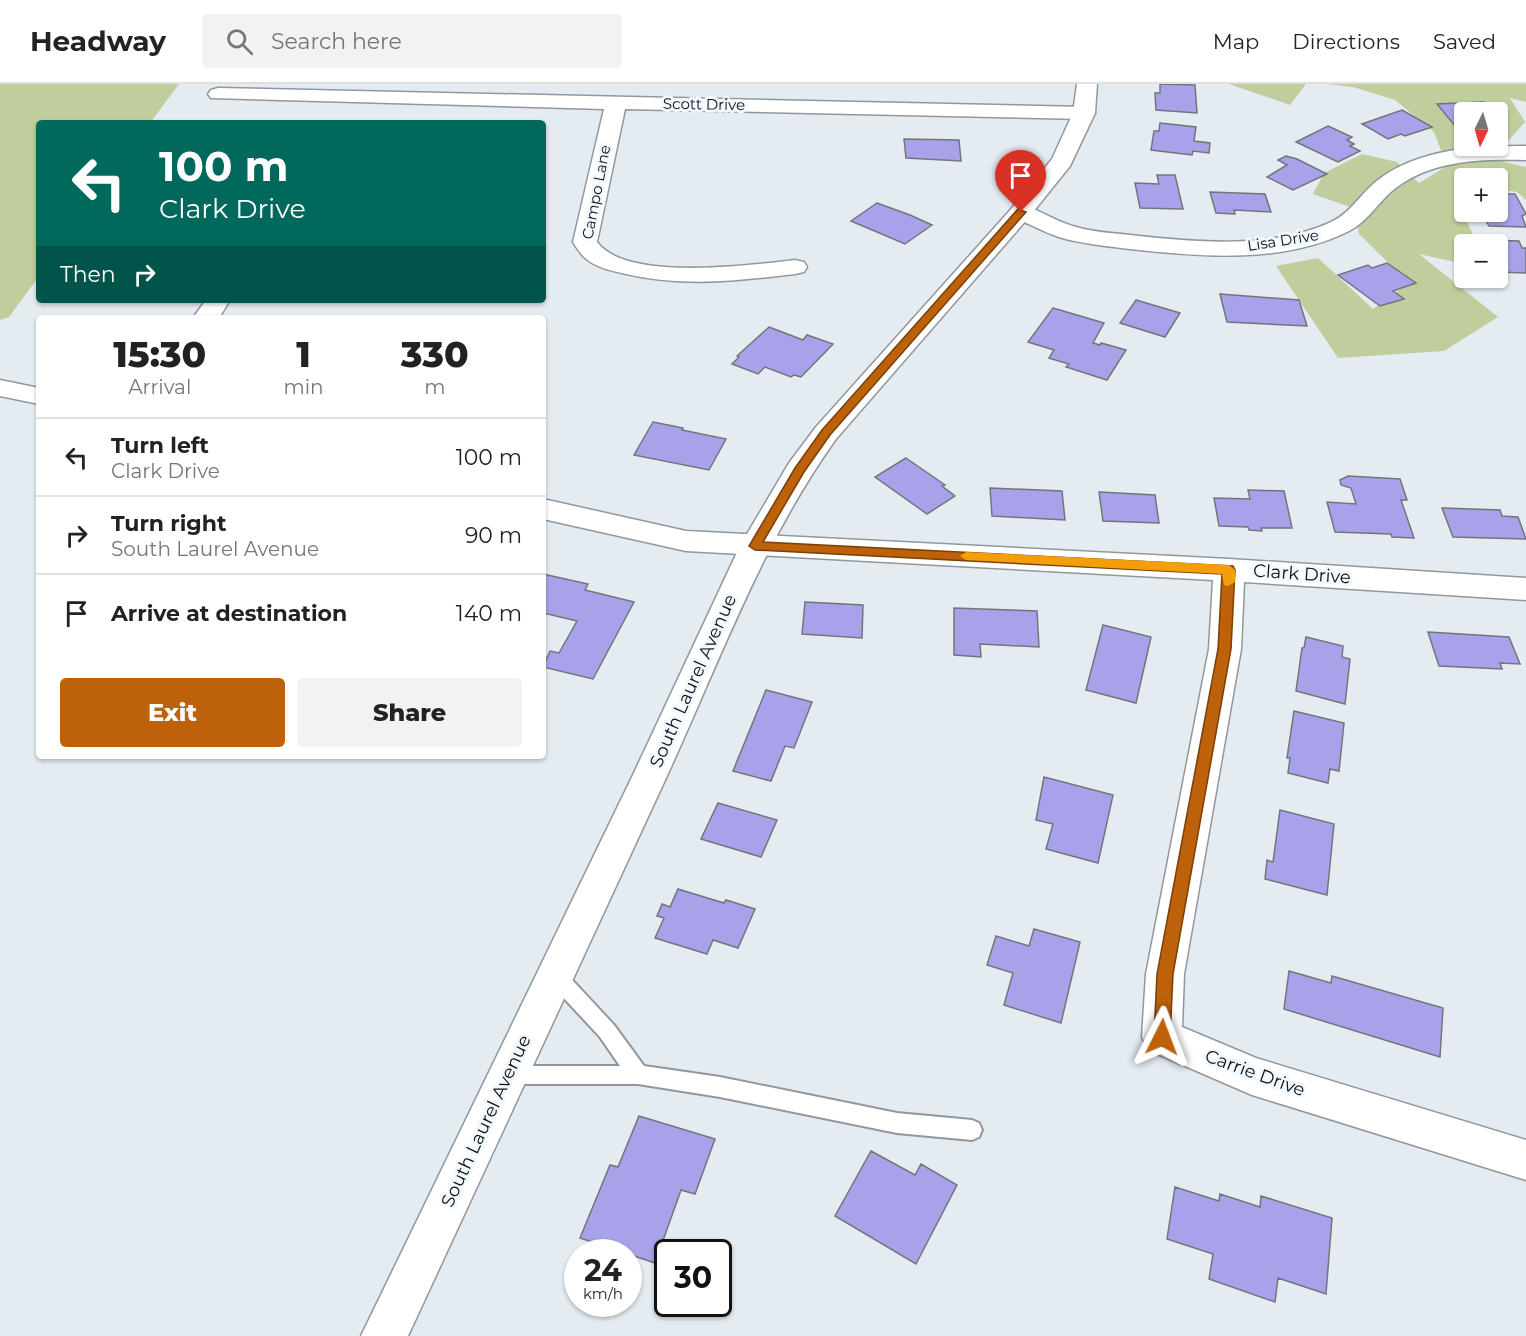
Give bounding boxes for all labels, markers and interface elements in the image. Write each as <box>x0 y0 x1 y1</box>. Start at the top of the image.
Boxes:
search box <box>202 14 622 68</box>
text: Headway <box>30 24 166 58</box>
icon: search <box>223 25 256 58</box>
text: Search here <box>271 28 402 55</box>
text: Map <box>1213 29 1259 54</box>
text: Directions <box>1292 29 1400 54</box>
text: Saved <box>1433 29 1496 54</box>
street label: Scott Drive <box>663 94 745 114</box>
north arrow <box>1454 102 1508 156</box>
map controls <box>1454 102 1508 288</box>
text: 100 m <box>159 140 288 192</box>
street label: Campo Lane <box>578 143 614 241</box>
icon: left <box>60 144 138 222</box>
pin <box>995 150 1046 212</box>
icon: arrive <box>1004 159 1037 192</box>
button: + <box>1454 168 1508 222</box>
text: Clark Drive <box>159 192 306 225</box>
street label: Lisa Drive <box>1246 225 1320 255</box>
button: − <box>1454 234 1508 288</box>
icon: right <box>128 258 161 291</box>
text: Then <box>60 261 116 288</box>
text: 15:30 <box>113 332 206 376</box>
text: 1 <box>296 332 311 376</box>
text: 330 <box>401 332 469 376</box>
text: Arrival <box>128 375 191 399</box>
text: min <box>283 375 324 399</box>
text: m <box>424 375 445 399</box>
text: Turn left <box>111 432 209 459</box>
icon: left <box>60 441 93 474</box>
text: 100 m <box>456 444 522 471</box>
text: Clark Drive <box>111 459 220 483</box>
text: Turn right <box>111 510 226 537</box>
icon: right <box>60 519 93 552</box>
text: 90 m <box>465 522 522 549</box>
text: South Laurel Avenue <box>111 537 319 561</box>
street label: Clark Drive <box>1252 560 1352 588</box>
street label: South Laurel Avenue <box>645 591 741 771</box>
icon: arrive <box>60 597 93 630</box>
text: Arrive at destination <box>111 600 347 627</box>
text: 140 m <box>456 600 522 627</box>
button: Exit <box>60 678 285 747</box>
button: Share <box>297 678 522 747</box>
position arrow <box>1130 1005 1194 1069</box>
street label: South Laurel Avenue <box>436 1031 536 1211</box>
street label: Carrie Drive <box>1202 1045 1308 1101</box>
speed limit sign: 30 <box>654 1239 732 1317</box>
text: 24 <box>584 1252 622 1289</box>
text: km/h <box>583 1284 623 1303</box>

